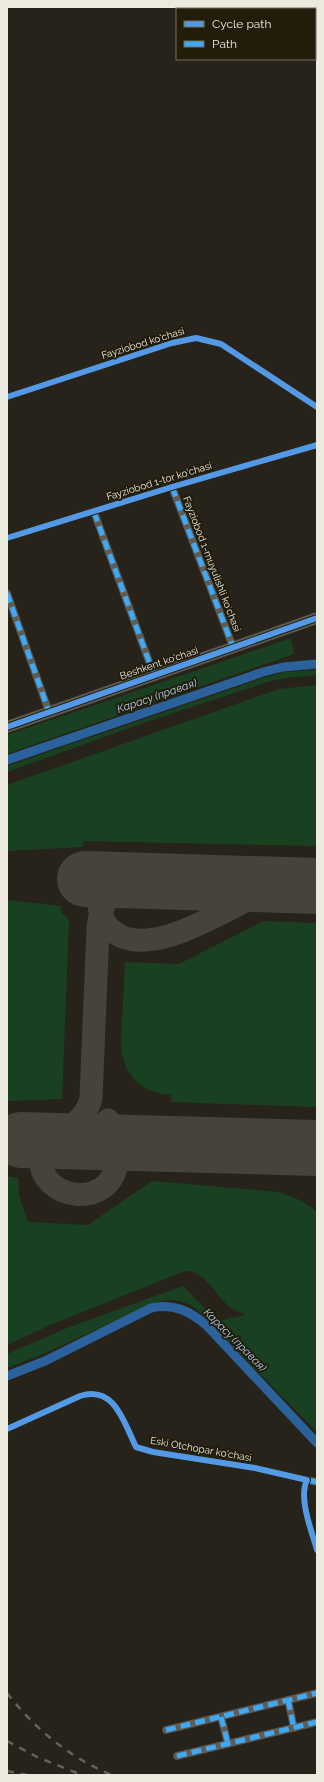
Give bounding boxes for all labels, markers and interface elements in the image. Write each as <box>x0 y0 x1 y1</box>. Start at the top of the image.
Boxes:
legend <box>176 8 316 60</box>
text: Cycle path <box>212 17 271 31</box>
text: Path <box>212 37 237 51</box>
street label: Fayziobod ko'chasi <box>100 325 186 361</box>
street label: Fayziobod 1-tor ko'chasi <box>105 460 213 502</box>
street label: Fayziobod 1-muyulishli koʻchasi <box>181 495 243 633</box>
street label: Beshkent ko'chasi <box>118 644 200 682</box>
water label: Карасу (правая) <box>115 676 199 716</box>
water label: Карасу (правая) <box>201 1306 269 1374</box>
street label: Eski Otchopar ko'chasi <box>149 1435 253 1463</box>

